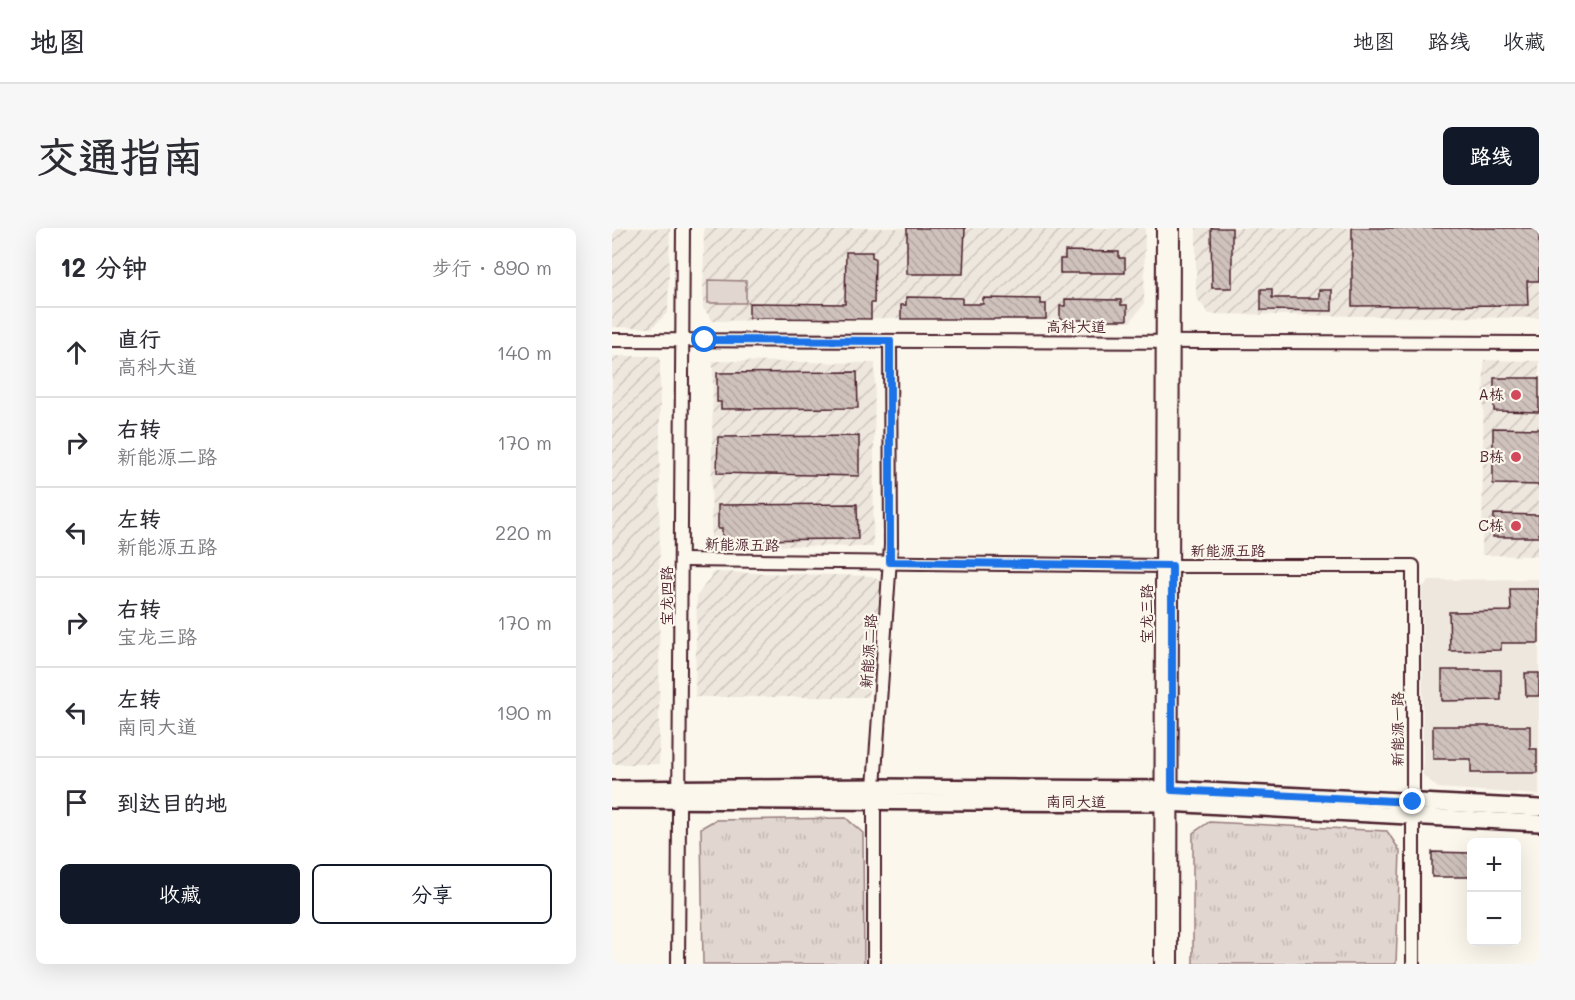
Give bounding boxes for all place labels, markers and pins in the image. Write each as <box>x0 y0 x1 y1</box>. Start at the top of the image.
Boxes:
place label: A栋 <box>1479 384 1504 404</box>
marker: A栋 <box>1509 388 1523 402</box>
place label: B栋 <box>1480 446 1504 466</box>
marker: B栋 <box>1509 450 1523 464</box>
place label: C栋 <box>1478 515 1504 535</box>
marker: C栋 <box>1509 519 1523 533</box>

